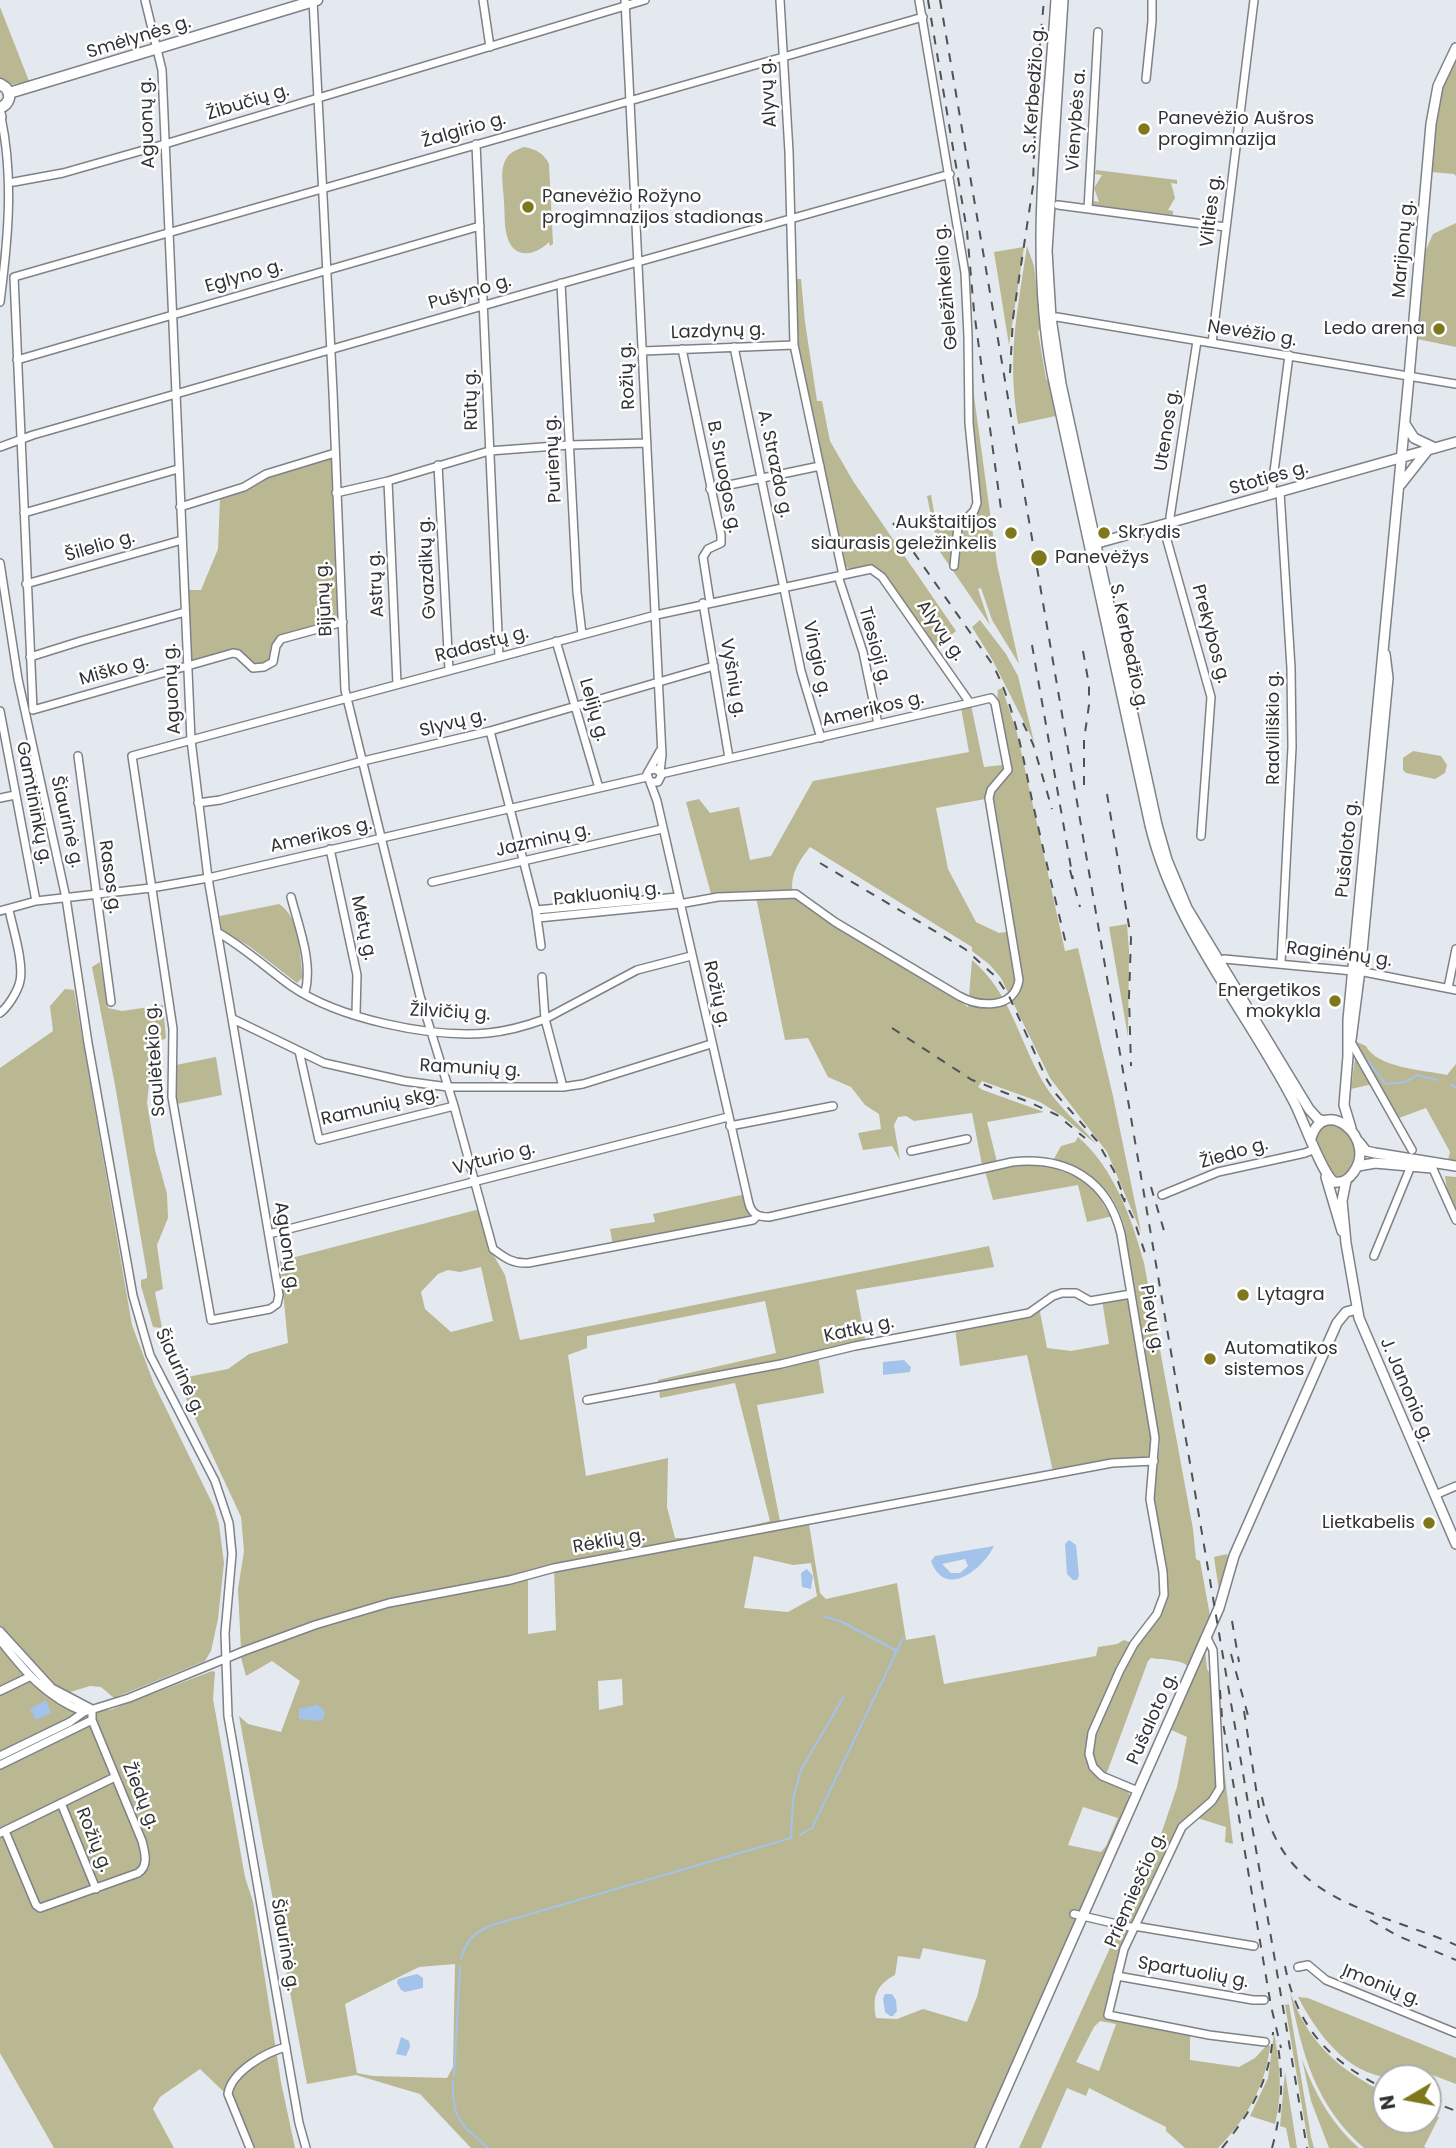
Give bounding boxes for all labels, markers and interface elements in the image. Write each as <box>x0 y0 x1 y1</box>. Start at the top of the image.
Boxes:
street label: Smėlynės g. <box>84 12 194 64</box>
street label: S. Kerbedžio g. <box>1020 25 1050 155</box>
street label: Alyvų g. <box>756 58 782 128</box>
street label: Vienybės a. <box>1063 68 1091 172</box>
street label: Aguonų g. <box>136 77 160 169</box>
street label: Žibučių g. <box>204 80 292 126</box>
place label: Panevėžio Aušros progimnazija <box>1158 108 1314 150</box>
street label: Žalgirio g. <box>420 109 508 153</box>
marker: Panevėžio Aušros progimnazija <box>1136 121 1152 137</box>
street label: Vilties g. <box>1197 173 1227 249</box>
place label: Panevėžio Rožyno progimnazijos stadionas <box>542 186 763 228</box>
marker: Panevėžio Rožyno progimnazijos stadionas <box>520 199 536 215</box>
street label: Marijonų g. <box>1389 199 1419 299</box>
street label: Geležinkelio g. <box>931 223 963 351</box>
street label: Eglyno g. <box>203 256 285 298</box>
street label: Pušyno g. <box>426 271 514 315</box>
street label: Nevėžio g. <box>1206 316 1298 352</box>
place label: Ledo arena <box>1324 318 1425 340</box>
street label: Lazdynų g. <box>671 320 765 344</box>
marker: Ledo arena <box>1431 321 1447 337</box>
street label: Rožių g. <box>615 342 641 410</box>
street label: Rūtų g. <box>461 369 483 431</box>
street label: Utenos g. <box>1151 387 1185 473</box>
street label: A. Strazdo g. <box>752 408 796 520</box>
street label: Purienų g. <box>541 414 567 504</box>
street label: B. Sruogos g. <box>702 419 744 535</box>
street label: Stoties g. <box>1227 457 1311 501</box>
place label: Aukštaitijos siaurasis geležinkelis <box>811 512 997 554</box>
street label: Gvazdikų g. <box>415 516 441 620</box>
place label: Skrydis <box>1118 522 1181 544</box>
marker: Aukštaitijos siaurasis geležinkelis <box>1003 525 1019 541</box>
marker: Skrydis <box>1096 525 1112 541</box>
street label: Šilelio g. <box>63 527 137 567</box>
place label: Panevėžys <box>1055 547 1149 569</box>
marker: Panevėžys <box>1029 548 1049 568</box>
street label: Astrų g. <box>364 550 390 618</box>
street label: Bijūnų g. <box>312 561 338 637</box>
street label: S. Kerbedžio g. <box>1104 582 1152 712</box>
street label: Prekybos g. <box>1186 582 1234 686</box>
street label: Alyvų g. <box>911 597 969 665</box>
street label: Tiesioji g. <box>853 604 895 688</box>
street label: Vingio g. <box>797 619 835 699</box>
street label: Radastų g. <box>433 622 531 668</box>
street label: Vyšnių g. <box>714 637 750 719</box>
street label: Aguonų g. <box>160 643 186 735</box>
street label: Miško g. <box>77 651 151 691</box>
street label: Radviliškio g. <box>1263 671 1285 785</box>
street label: Lelijų g. <box>574 676 612 744</box>
street label: Amerikos g. <box>820 688 926 732</box>
street label: Slyvų g. <box>418 705 488 743</box>
street label: Gamtininkų g. <box>11 740 55 866</box>
street label: Šiaurinė g. <box>45 774 87 870</box>
street label: Pušaloto g. <box>1332 799 1364 899</box>
street label: Amerikos g. <box>268 814 374 858</box>
street label: Jazminų g. <box>493 820 593 862</box>
street label: Rasos g. <box>93 839 125 915</box>
street label: Pakluonių g. <box>552 879 662 911</box>
street label: Mėtų g. <box>346 894 380 962</box>
street label: Raginėnų g. <box>1285 938 1393 972</box>
street label: Rožių g. <box>698 959 734 1029</box>
place label: Energetikos mokykla <box>1218 980 1321 1023</box>
marker: Energetikos mokykla <box>1327 993 1343 1009</box>
street label: Žilvičių g. <box>409 1000 491 1026</box>
street label: Saulėtekio g. <box>141 1003 171 1117</box>
street label: Ramunių g. <box>419 1056 521 1082</box>
street label: Ramunių skg. <box>319 1083 441 1131</box>
street label: Žiedo g. <box>1197 1134 1271 1174</box>
street label: Vyturio g. <box>451 1138 537 1180</box>
street label: Aguonų g. <box>269 1200 303 1294</box>
street label: Pievų g. <box>1134 1283 1168 1355</box>
place label: Lytagra <box>1257 1284 1325 1306</box>
marker: Lytagra <box>1235 1287 1251 1303</box>
street label: Katkų g. <box>822 1312 896 1348</box>
street label: Šiaurinė g. <box>150 1325 208 1419</box>
street label: J. Janonio g. <box>1374 1335 1438 1445</box>
place label: Automatikos sistemos <box>1224 1338 1338 1380</box>
marker: Automatikos sistemos <box>1202 1351 1218 1367</box>
place label: Lietkabelis <box>1322 1512 1415 1534</box>
marker: Lietkabelis <box>1421 1515 1437 1531</box>
street label: Rėklių g. <box>571 1525 647 1559</box>
street label: Pušaloto g. <box>1123 1670 1183 1768</box>
street label: Žiedų g. <box>117 1760 163 1832</box>
street label: Rožių g. <box>70 1805 116 1875</box>
street label: Priemiesčio g. <box>1101 1829 1171 1951</box>
street label: Šiaurinė g. <box>265 1897 303 1993</box>
street label: Spartuolių g. <box>1136 1953 1250 1993</box>
street label: Įmonių g. <box>1339 1960 1423 2012</box>
north arrow <box>1372 2064 1442 2134</box>
text: N <box>1373 2093 1402 2112</box>

